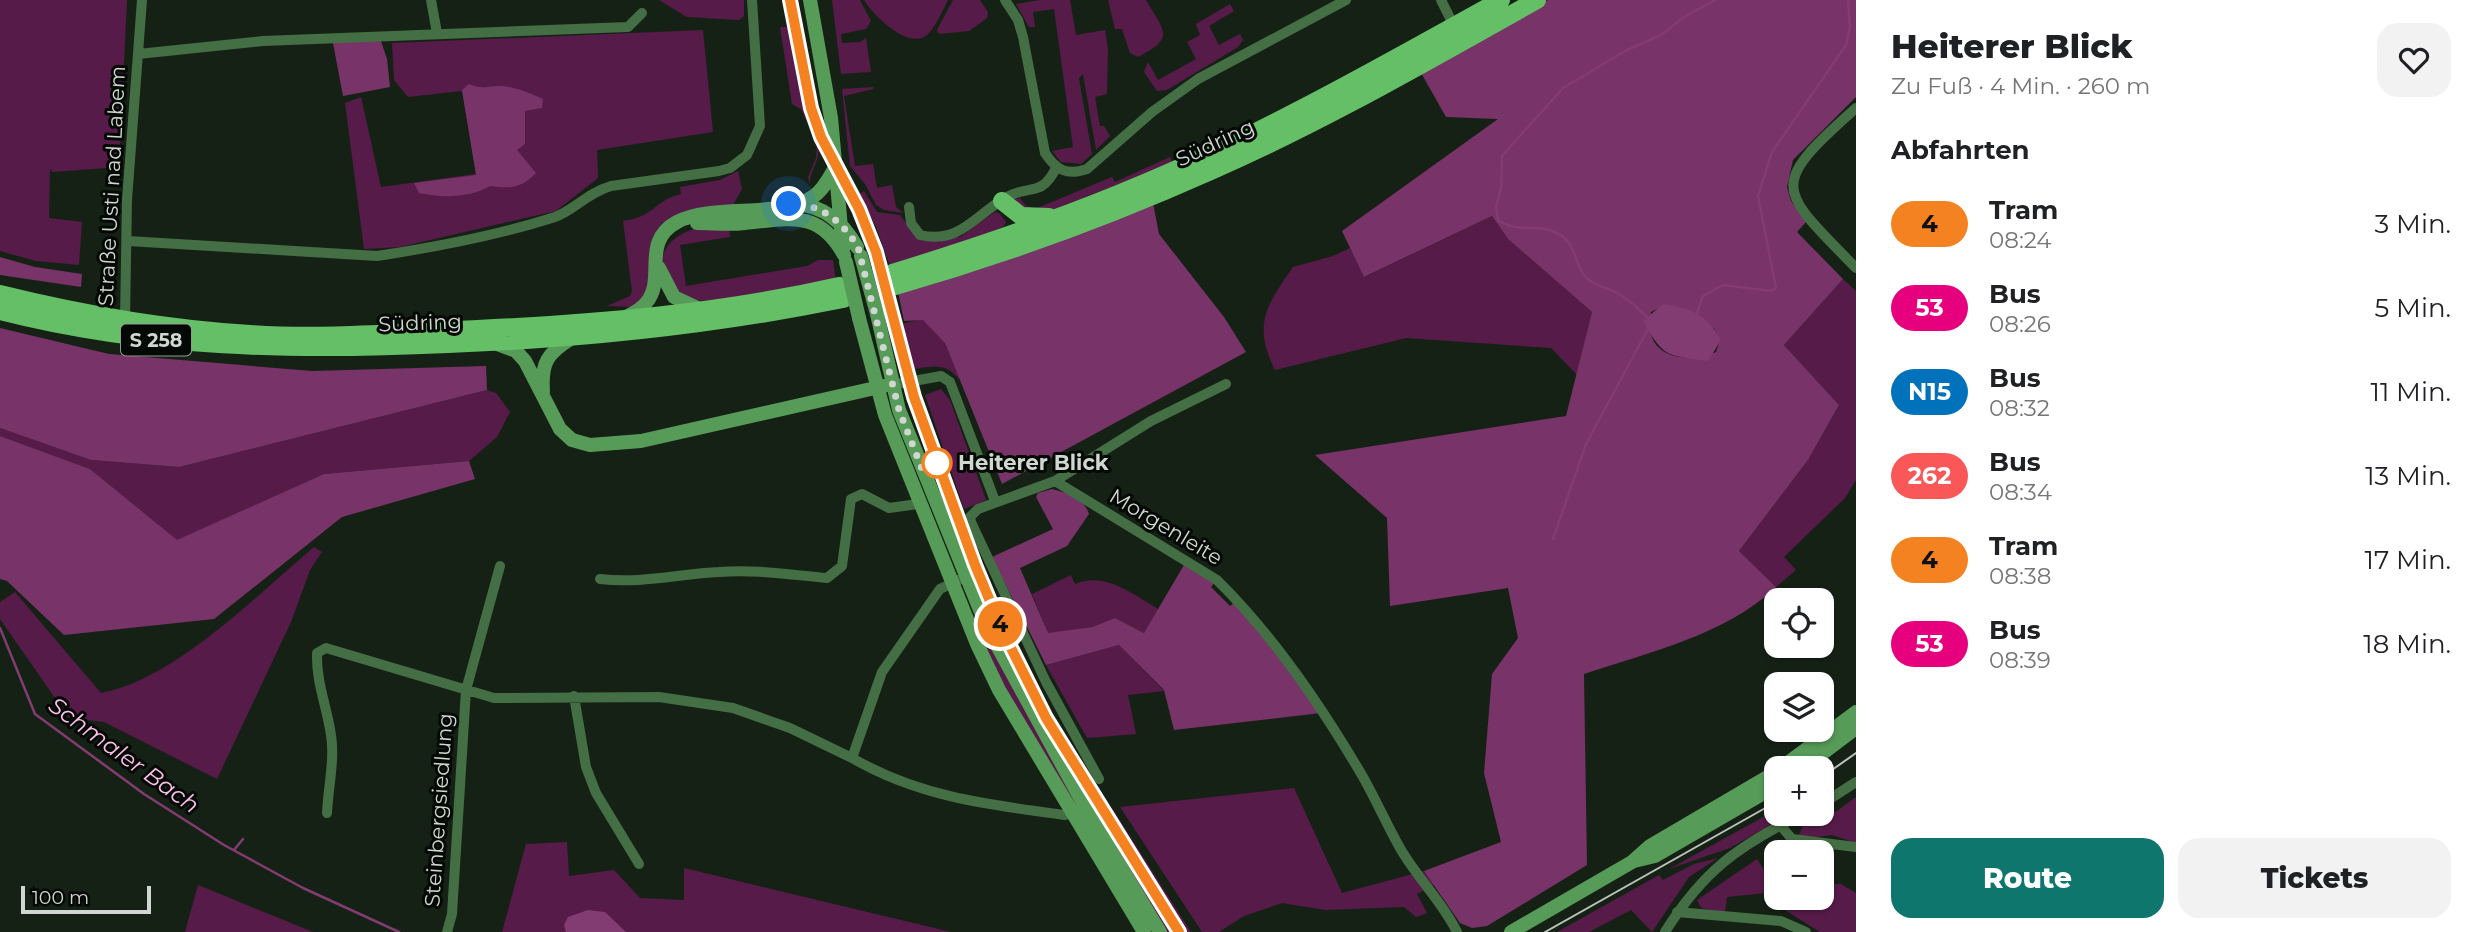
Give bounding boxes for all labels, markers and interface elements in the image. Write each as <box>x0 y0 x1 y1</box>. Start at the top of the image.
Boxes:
button: heart <box>2377 23 2451 97</box>
text: Heiterer Blick <box>1891 26 2133 66</box>
street label: Straße Usti nad Labem <box>93 65 130 307</box>
text: Zu Fuß · 4 Min. · 260 m <box>1891 72 2150 100</box>
street label: Südring <box>1172 114 1258 172</box>
text: Abfahrten <box>1891 134 2030 166</box>
your location <box>771 186 806 221</box>
text: Tram <box>1989 194 2058 226</box>
text: 3 Min. <box>2375 208 2451 240</box>
text: 4 <box>1921 209 1938 238</box>
text: 08:24 <box>1989 226 2052 254</box>
text: Bus <box>1989 278 2041 310</box>
text: 5 Min. <box>2375 292 2451 324</box>
text: 53 <box>1915 293 1944 322</box>
street label: Südring <box>378 309 462 336</box>
text: 08:26 <box>1989 310 2051 338</box>
road number: S 258 <box>121 324 191 356</box>
text: Bus <box>1989 362 2041 394</box>
text: 11 Min. <box>2371 376 2451 408</box>
text: N15 <box>1908 377 1951 406</box>
text: 08:32 <box>1989 394 2050 422</box>
text: Bus <box>1989 446 2041 478</box>
marker: Heiterer Blick <box>922 448 952 478</box>
place label: Heiterer Blick <box>958 450 1109 475</box>
text: 13 Min. <box>2365 460 2451 492</box>
text: 262 <box>1908 461 1951 490</box>
text: 08:34 <box>1989 478 2052 506</box>
street label: Morgenleite <box>1105 483 1227 570</box>
text: Tram <box>1989 530 2058 562</box>
text: 17 Min. <box>2365 544 2451 576</box>
text: 4 <box>1921 545 1938 574</box>
text: 08:38 <box>1989 562 2051 590</box>
map controls <box>1764 588 1834 910</box>
button: locate <box>1764 588 1834 658</box>
line badge: 4 <box>977 601 1023 647</box>
text: 4 <box>992 609 1008 638</box>
text: Bus <box>1989 614 2041 646</box>
text: 18 Min. <box>2363 628 2451 660</box>
text: 53 <box>1915 629 1944 658</box>
text: 08:39 <box>1989 646 2051 674</box>
button: layers <box>1764 672 1834 742</box>
water label: Schmaler Bach <box>43 691 205 819</box>
street label: Steinbergsiedlung <box>419 712 458 908</box>
button: + <box>1764 756 1834 826</box>
button: Route <box>1891 838 2164 918</box>
button: Tickets <box>2178 838 2451 918</box>
button: − <box>1764 840 1834 910</box>
scale bar <box>21 883 150 915</box>
text: 100 m <box>32 886 89 909</box>

